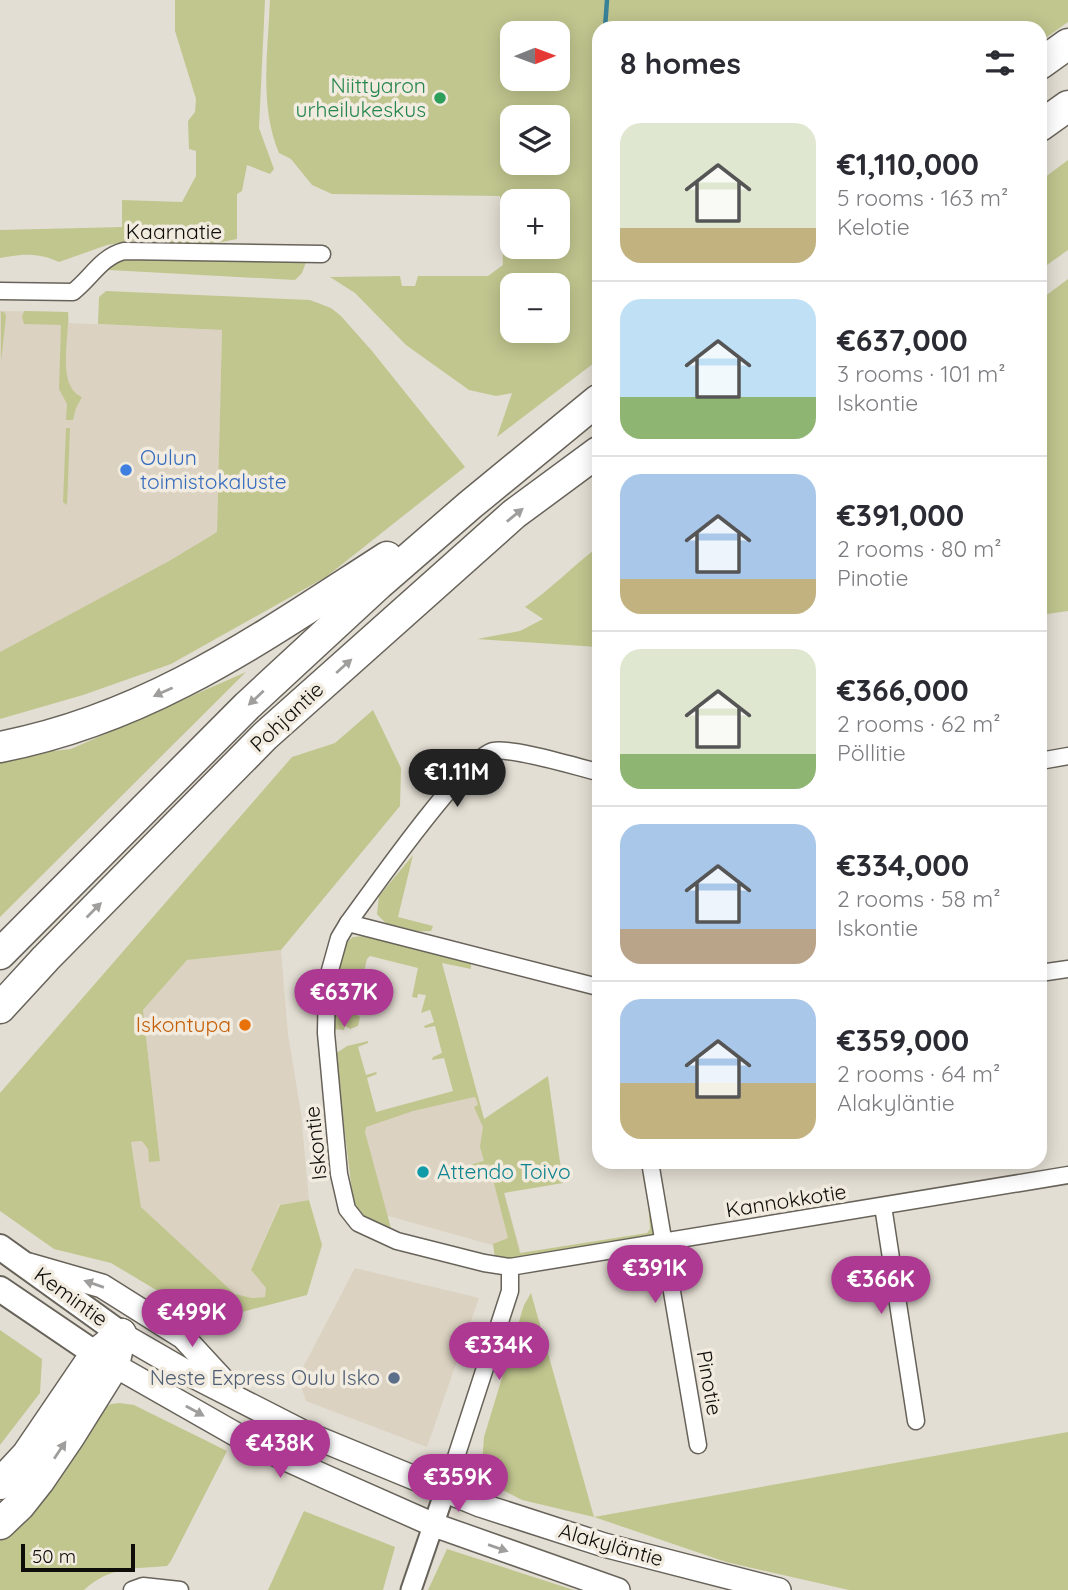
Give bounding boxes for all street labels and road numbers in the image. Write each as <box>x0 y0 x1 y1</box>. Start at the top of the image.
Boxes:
street label: Kaarnatie <box>126 218 222 244</box>
street label: Pohjantie <box>244 676 328 757</box>
street label: Iskontie <box>298 1105 332 1181</box>
street label: Kannokkotie <box>724 1178 848 1222</box>
street label: Kemintie <box>30 1261 114 1332</box>
street label: Pinotie <box>692 1348 728 1417</box>
street label: Alakyläntie <box>556 1517 667 1571</box>

